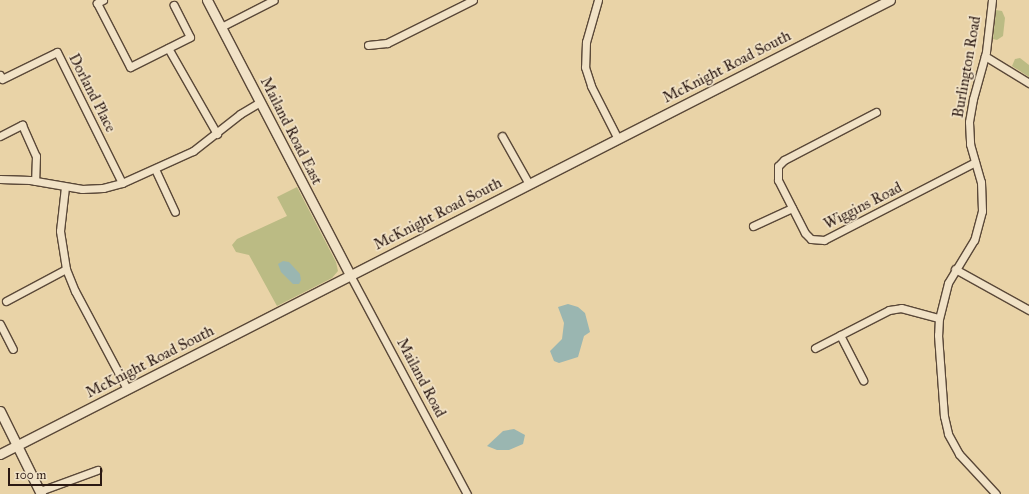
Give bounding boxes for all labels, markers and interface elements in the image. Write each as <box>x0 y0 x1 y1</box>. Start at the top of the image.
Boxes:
street label: Burlington Road <box>949 15 985 119</box>
street label: McKnight Road South <box>660 27 794 107</box>
street label: Dorland Place <box>64 51 120 135</box>
street label: Mailand Road East <box>256 74 326 188</box>
street label: McKnight Road South <box>371 174 505 254</box>
street label: Wiggins Road <box>821 179 905 233</box>
street label: McKnight Road South <box>83 322 217 402</box>
street label: Mailand Road <box>393 335 449 421</box>
scale bar <box>10 460 104 486</box>
text: 100 m <box>15 468 46 482</box>

